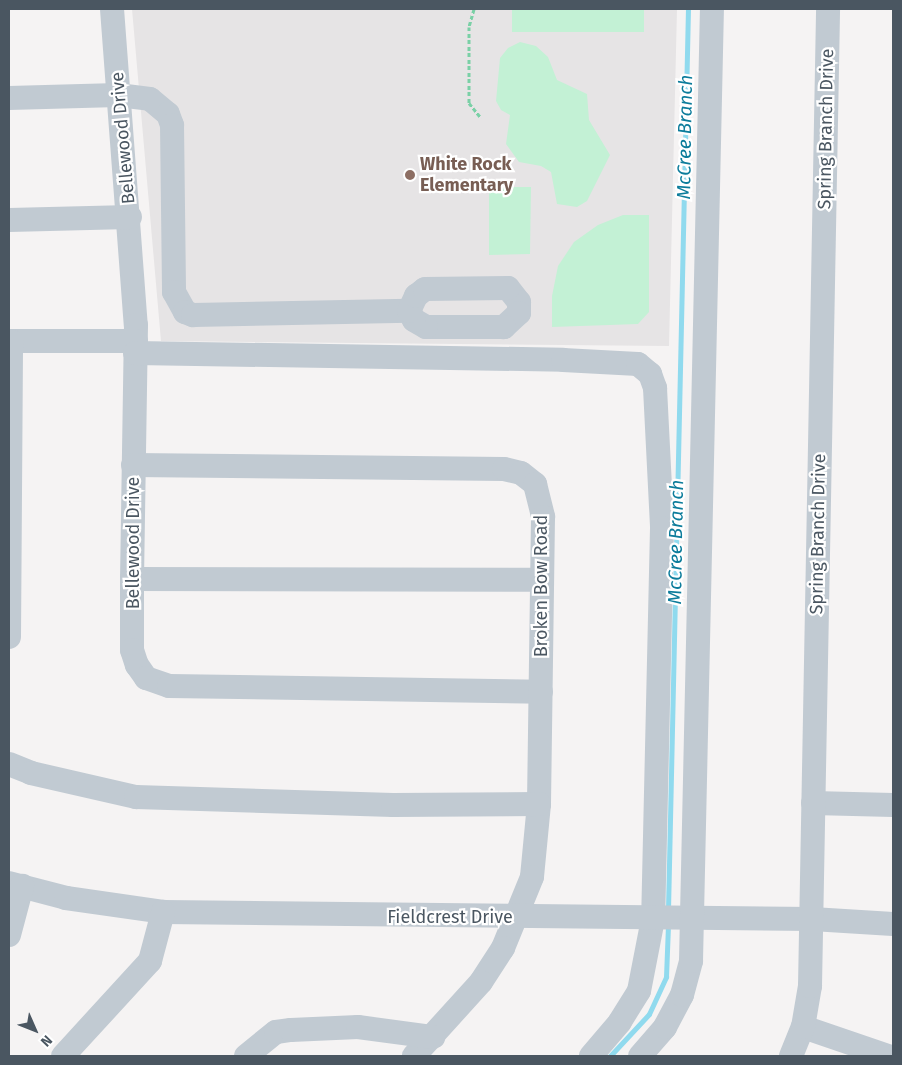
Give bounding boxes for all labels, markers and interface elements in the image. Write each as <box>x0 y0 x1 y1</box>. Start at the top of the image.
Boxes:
street label: Spring Branch Drive <box>814 48 838 210</box>
street label: Bellewood Drive <box>106 71 140 205</box>
water label: McCree Branch <box>673 74 697 200</box>
place label: White Rock Elementary <box>420 154 513 196</box>
marker: White Rock Elementary <box>404 169 416 181</box>
street label: Spring Branch Drive <box>806 453 830 615</box>
street label: Bellewood Drive <box>122 477 144 609</box>
water label: McCree Branch <box>664 479 688 605</box>
street label: Broken Bow Road <box>530 515 552 657</box>
street label: Fieldcrest Drive <box>387 906 513 928</box>
north arrow <box>10 1005 60 1055</box>
text: N <box>37 1032 55 1050</box>

